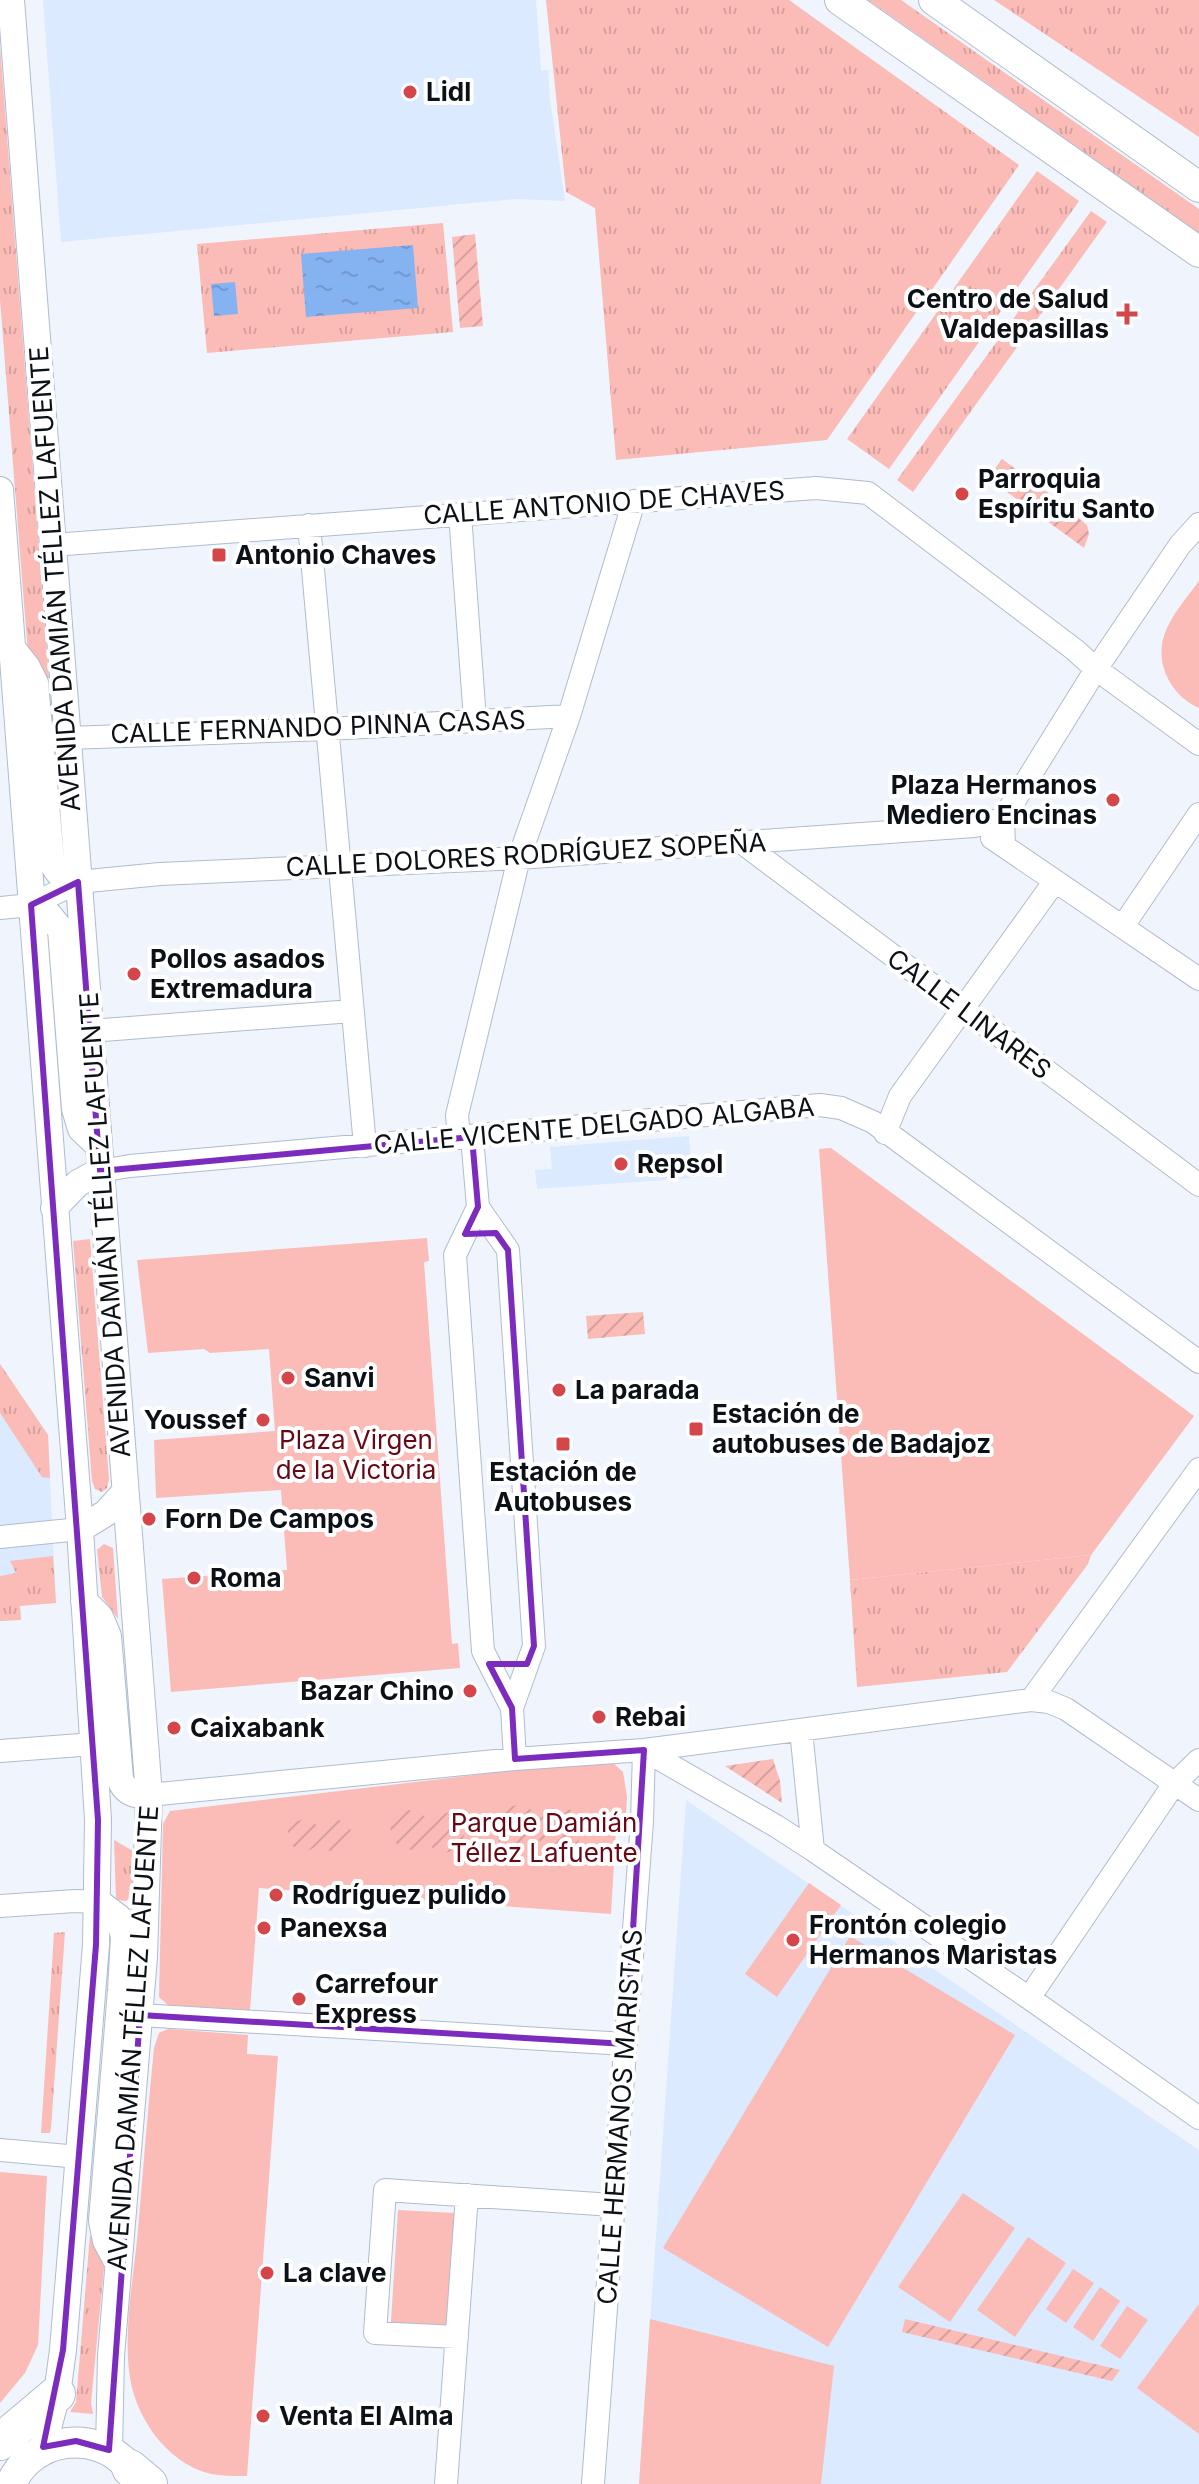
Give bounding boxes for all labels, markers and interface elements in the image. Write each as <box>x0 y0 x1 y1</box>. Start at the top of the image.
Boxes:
place label: Lidl <box>426 76 471 107</box>
marker: Lidl <box>401 83 419 101</box>
place label: Centro de Salud Valdepasillas <box>907 283 1109 344</box>
marker: Centro de Salud Valdepasillas <box>1116 303 1138 325</box>
street label: AVENIDA DAMIÁN TÉLLEZ LAFUENTE <box>23 345 86 813</box>
place label: Parroquia Espíritu Santo <box>978 463 1155 524</box>
street label: CALLE ANTONIO DE CHAVES <box>422 474 786 531</box>
marker: Parroquia Espíritu Santo <box>953 485 971 503</box>
place label: Antonio Chaves <box>235 539 436 570</box>
marker: Antonio Chaves <box>210 546 228 564</box>
street label: CALLE FERNANDO PINNA CASAS <box>110 704 526 749</box>
place label: Plaza Hermanos Mediero Encinas <box>886 769 1097 830</box>
marker: Plaza Hermanos Mediero Encinas <box>1104 791 1122 809</box>
street label: CALLE DOLORES RODRÍGUEZ SOPEÑA <box>285 826 767 883</box>
street label: CALLE LINARES <box>881 942 1057 1085</box>
place label: Pollos asados Extremadura <box>150 943 325 1004</box>
marker: Pollos asados Extremadura <box>125 965 143 983</box>
street label: AVENIDA DAMIÁN TÉLLEZ LAFUENTE <box>73 991 136 1459</box>
street label: CALLE VICENTE DELGADO ALGABA <box>372 1091 816 1160</box>
place label: Repsol <box>637 1148 723 1179</box>
marker: Repsol <box>612 1155 630 1173</box>
place label: Sanvi <box>304 1362 375 1393</box>
marker: Sanvi <box>279 1369 297 1387</box>
place label: La parada <box>575 1374 700 1405</box>
marker: La parada <box>550 1381 568 1399</box>
place label: Estación de autobuses de Badajoz <box>712 1398 991 1459</box>
place label: Youssef <box>144 1404 248 1435</box>
marker: Youssef <box>254 1411 272 1429</box>
marker: Estación de autobuses de Badajoz <box>687 1420 705 1438</box>
park label: Plaza Virgen de la Victoria <box>276 1424 436 1485</box>
marker: Estación de Autobuses <box>554 1435 572 1453</box>
place label: Estación de Autobuses <box>489 1456 637 1517</box>
place label: Forn De Campos <box>165 1503 374 1534</box>
marker: Forn De Campos <box>140 1510 158 1528</box>
place label: Roma <box>210 1562 282 1593</box>
marker: Roma <box>185 1569 203 1587</box>
place label: Bazar Chino <box>300 1675 454 1706</box>
marker: Bazar Chino <box>461 1682 479 1700</box>
place label: Rebai <box>615 1701 686 1732</box>
marker: Rebai <box>590 1708 608 1726</box>
place label: Caixabank <box>190 1712 325 1743</box>
marker: Caixabank <box>165 1719 183 1737</box>
street label: AVENIDA DAMIÁN TÉLLEZ LAFUENTE <box>101 1804 164 2272</box>
park label: Parque Damián Téllez Lafuente <box>450 1807 638 1868</box>
place label: Rodríguez pulido <box>292 1879 507 1910</box>
marker: Rodríguez pulido <box>267 1886 285 1904</box>
place label: Frontón colegio Hermanos Maristas <box>809 1909 1057 1970</box>
place label: Panexsa <box>280 1912 388 1943</box>
marker: Panexsa <box>255 1919 273 1937</box>
street label: CALLE HERMANOS MARISTAS <box>591 1928 648 2306</box>
marker: Frontón colegio Hermanos Maristas <box>784 1931 802 1949</box>
place label: Carrefour Express <box>315 1968 438 2029</box>
marker: Carrefour Express <box>290 1990 308 2008</box>
place label: La clave <box>283 2257 387 2288</box>
marker: La clave <box>258 2264 276 2282</box>
place label: Venta El Alma <box>279 2400 454 2431</box>
marker: Venta El Alma <box>254 2407 272 2425</box>

